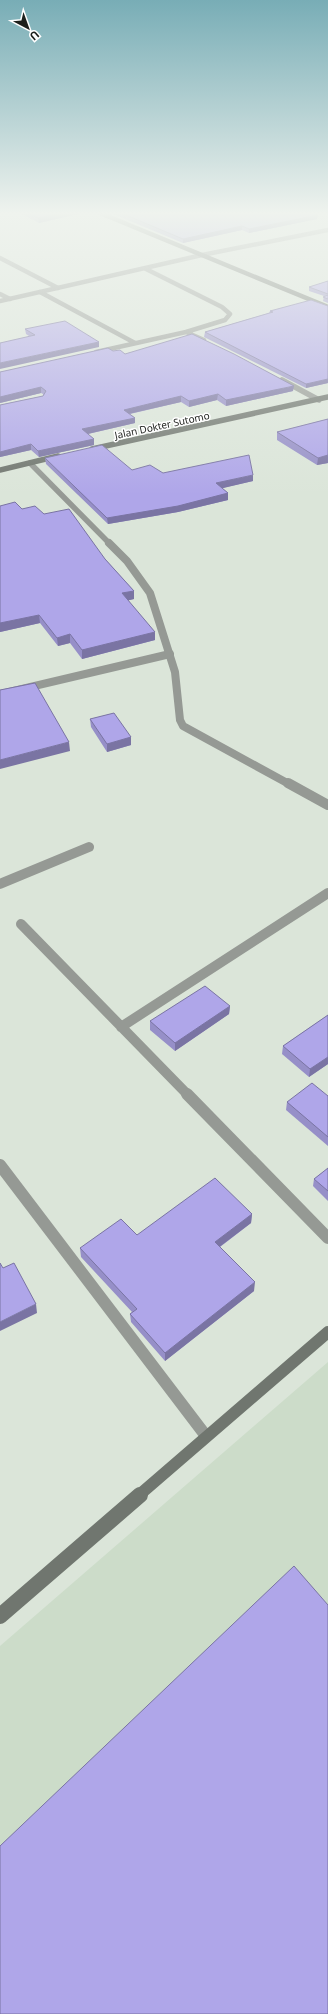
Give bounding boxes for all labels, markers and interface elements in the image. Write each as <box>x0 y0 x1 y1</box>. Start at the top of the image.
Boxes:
north arrow <box>8 8 48 48</box>
text: U <box>27 28 43 44</box>
street label: Jalan Dokter Sutomo <box>112 408 211 442</box>

